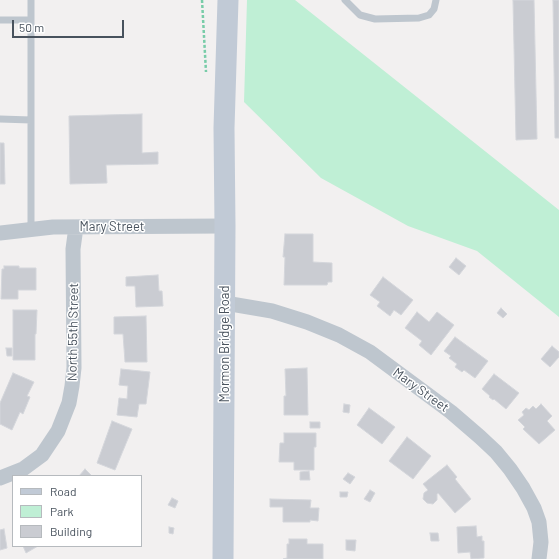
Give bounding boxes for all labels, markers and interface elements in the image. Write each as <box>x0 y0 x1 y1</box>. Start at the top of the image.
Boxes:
scale bar <box>14 12 126 38</box>
text: 50 m <box>19 20 44 34</box>
street label: Mary Street <box>79 219 145 235</box>
street label: North 55th Street <box>64 283 82 381</box>
street label: Mormon Bridge Road <box>217 286 233 402</box>
street label: Mary Street <box>390 365 452 415</box>
legend <box>12 475 142 547</box>
text: Road <box>50 484 77 498</box>
text: Park <box>50 504 74 518</box>
text: Building <box>50 524 92 538</box>

